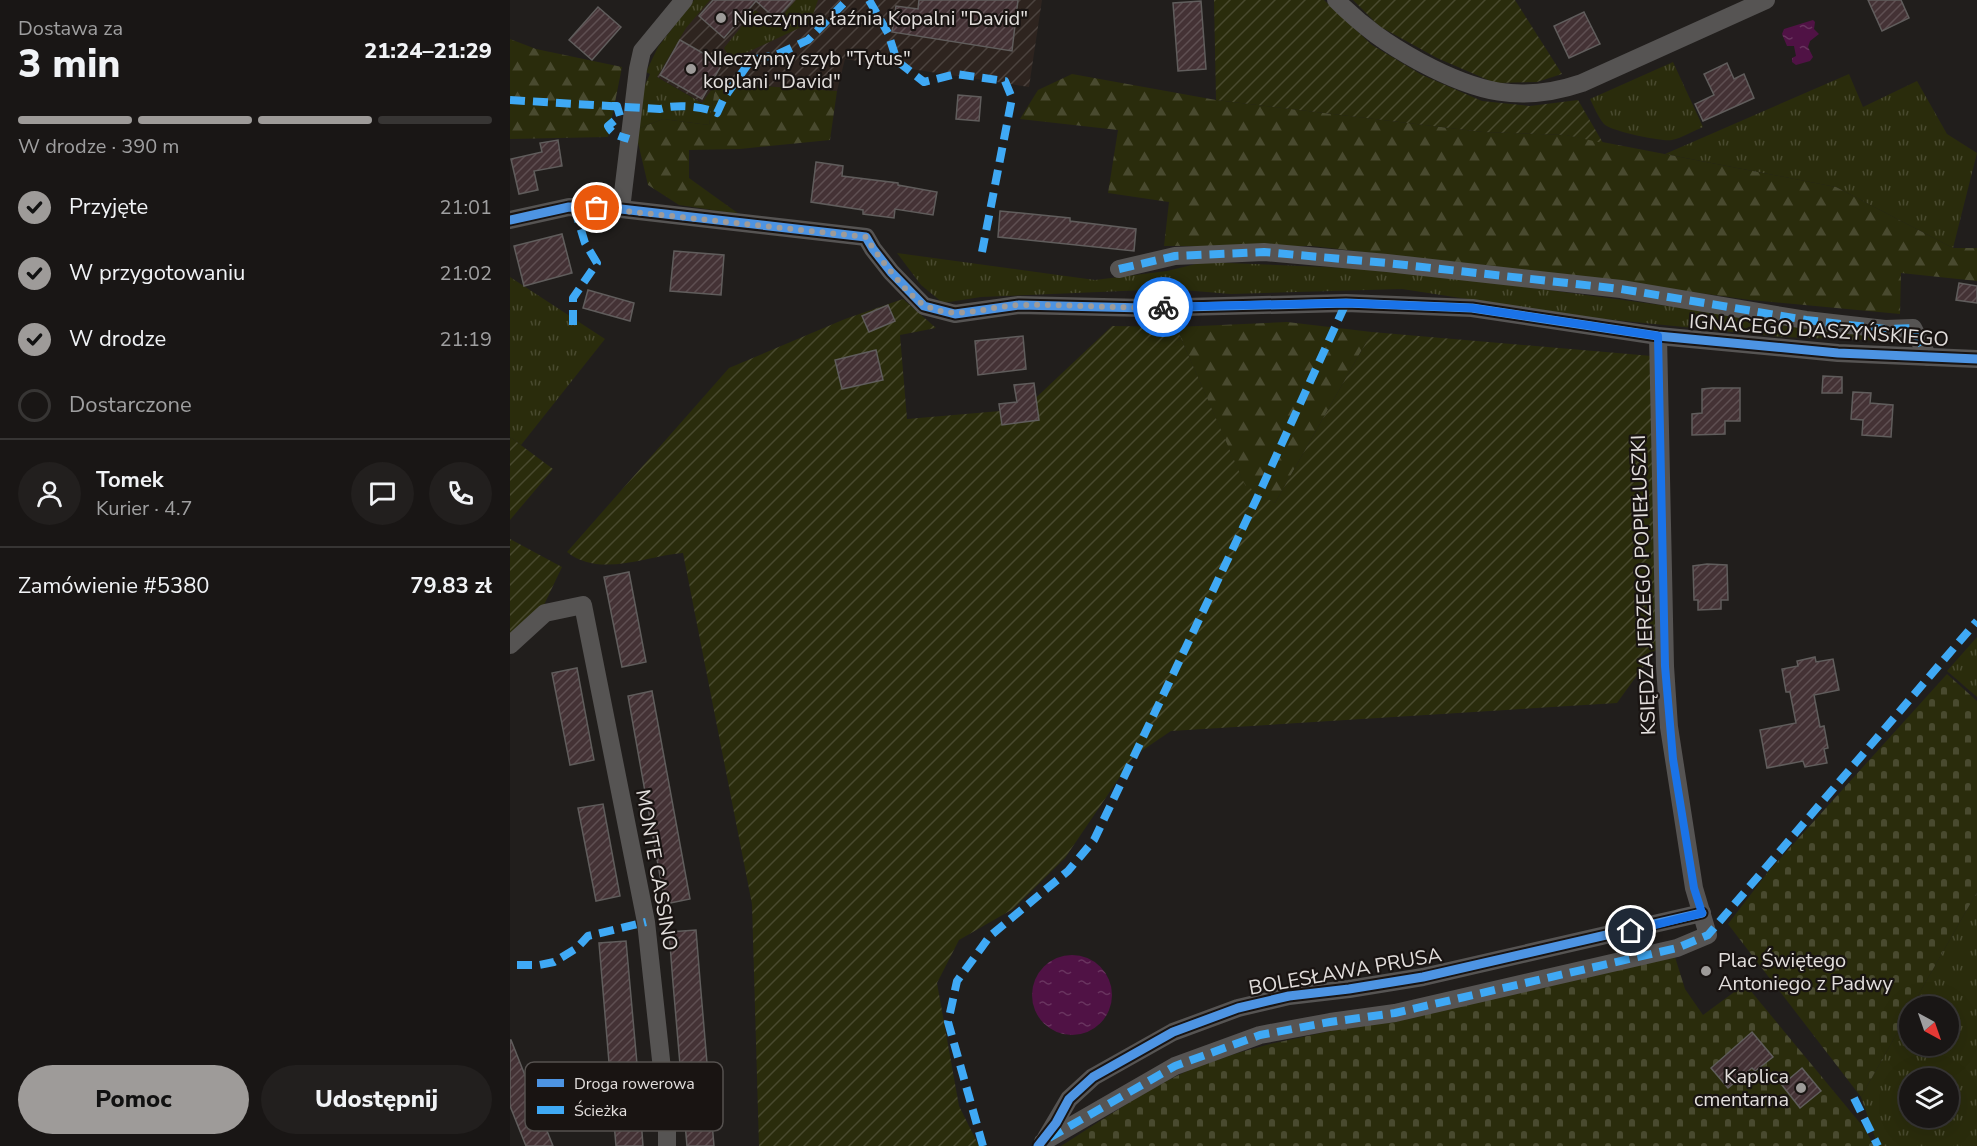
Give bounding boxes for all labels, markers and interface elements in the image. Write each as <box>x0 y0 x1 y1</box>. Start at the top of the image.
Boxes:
place label: Nieczynna łaźnia Kopalni "David" <box>733 5 1028 32</box>
marker: Nieczynna łaźnia Kopalni "David" <box>714 11 728 25</box>
text: Dostawa za <box>18 15 123 42</box>
text: 21:24–21:29 <box>364 36 492 66</box>
text: 3 min <box>18 38 121 91</box>
place label: NIeczynny szyb "Tytus" koplani "David" <box>703 45 911 95</box>
marker: NIeczynny szyb "Tytus" koplani "David" <box>684 62 698 76</box>
text: W drodze · 390 m <box>18 133 179 160</box>
pin <box>571 182 622 233</box>
icon: check <box>18 191 51 224</box>
icon: bag <box>580 191 613 224</box>
text: Przyjęte <box>69 192 148 222</box>
text: 21:01 <box>439 194 492 221</box>
icon: check <box>18 257 51 290</box>
text: W przygotowaniu <box>69 258 245 288</box>
text: 21:02 <box>439 260 492 287</box>
courier <box>1133 277 1193 337</box>
icon: bike <box>1147 291 1180 324</box>
street label: IGNACEGO DASZYŃSKIEGO <box>1688 308 1950 353</box>
icon: check <box>18 323 51 356</box>
text: W drodze <box>69 324 166 354</box>
text: 21:19 <box>439 326 492 353</box>
text: Dostarczone <box>69 390 192 420</box>
street label: KSIĘDZA JERZEGO POPIEŁUSZKI <box>1625 434 1662 736</box>
button: person <box>18 462 81 525</box>
button: chat <box>351 462 414 525</box>
button: phone <box>429 462 492 525</box>
text: Tomek <box>96 465 164 495</box>
text: Kurier · 4.7 <box>96 495 193 522</box>
text: Zamówienie #5380 <box>18 571 210 601</box>
text: 79.83 zł <box>410 571 492 601</box>
street label: MONTE CASSINO <box>629 787 684 953</box>
pin <box>1605 905 1656 956</box>
icon: home <box>1614 914 1647 947</box>
street label: BOLESŁAWA PRUSA <box>1246 941 1444 1002</box>
place label: Plac Świętego Antoniego z Padwy <box>1718 947 1894 997</box>
marker: Plac Świętego Antoniego z Padwy <box>1699 964 1713 978</box>
north arrow <box>1899 996 1959 1056</box>
map controls <box>1899 996 1959 1128</box>
legend <box>525 1062 723 1131</box>
place label: Kaplica cmentarna <box>1694 1063 1789 1113</box>
button: Pomoc <box>18 1065 249 1134</box>
button: Udostępnij <box>261 1065 492 1134</box>
button: layers <box>1899 1068 1959 1128</box>
text: Droga rowerowa <box>574 1073 695 1095</box>
marker: Kaplica cmentarna <box>1794 1081 1808 1095</box>
text: Ścieżka <box>574 1100 627 1122</box>

